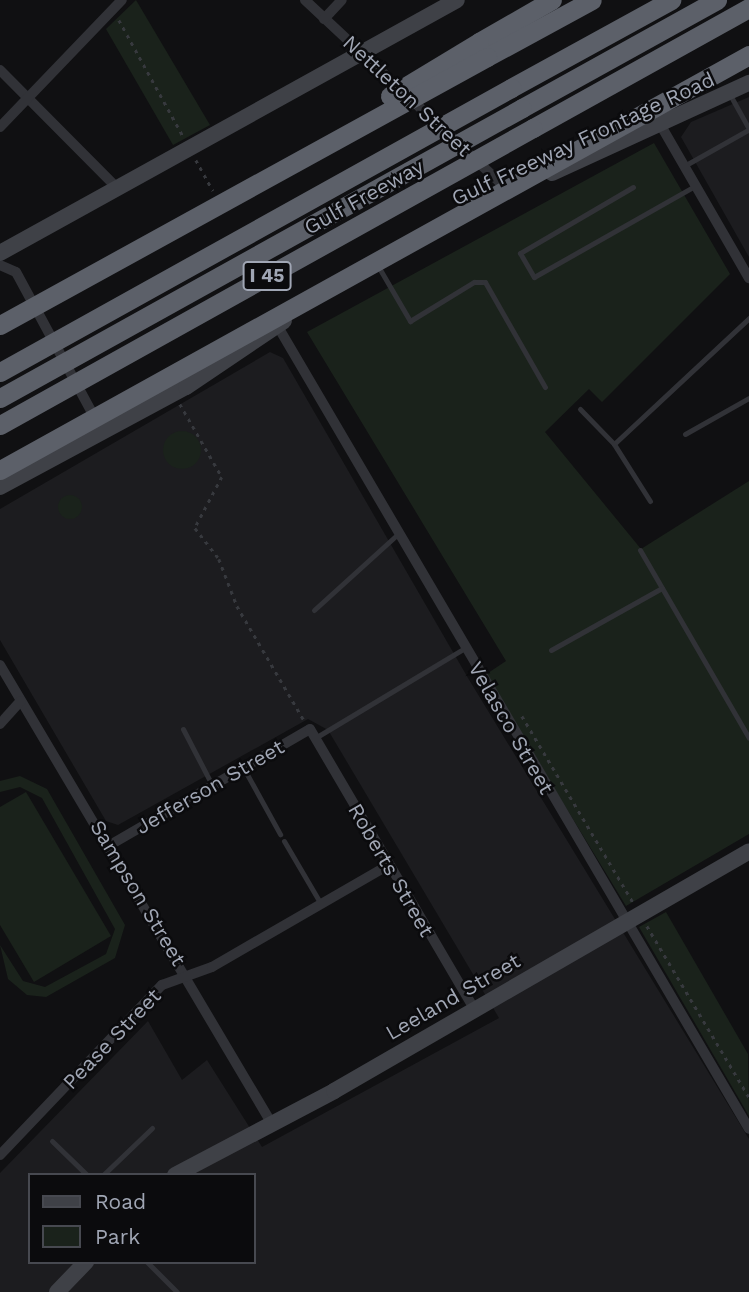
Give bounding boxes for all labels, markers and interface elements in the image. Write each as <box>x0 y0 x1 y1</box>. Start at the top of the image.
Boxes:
street label: Nettleton Street <box>338 30 476 162</box>
street label: Gulf Freeway Frontage Road <box>447 67 719 211</box>
street label: Gulf Freeway <box>299 154 429 240</box>
road number: I 45 <box>243 260 292 292</box>
street label: Velasco Street <box>463 657 559 799</box>
street label: Jefferson Street <box>131 734 289 840</box>
street label: Roberts Street <box>343 799 439 941</box>
street label: Sampson Street <box>85 816 191 970</box>
street label: Leeland Street <box>381 948 525 1046</box>
street label: Pease Street <box>58 983 166 1095</box>
legend <box>28 1173 256 1264</box>
text: Road <box>95 1189 146 1214</box>
text: Park <box>95 1224 140 1249</box>

